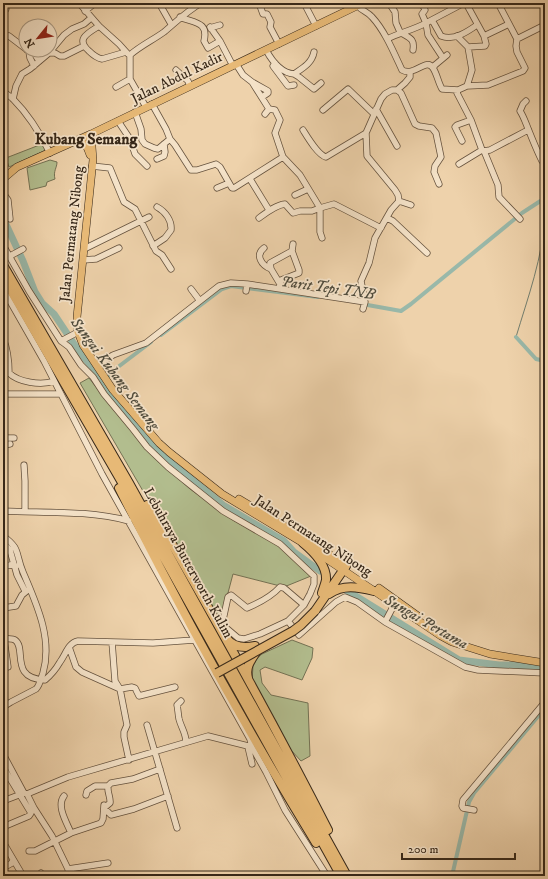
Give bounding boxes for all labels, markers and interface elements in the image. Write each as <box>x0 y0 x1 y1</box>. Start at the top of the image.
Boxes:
north arrow <box>18 18 58 58</box>
text: N <box>22 35 39 50</box>
street label: Jalan Abdul Kadir <box>126 48 226 109</box>
district label: Kubang Semang <box>35 129 139 149</box>
street label: Jalan Permatang Nibong <box>56 165 88 305</box>
water label: Parit Tepi TNB <box>280 272 377 304</box>
water label: Sungai Kubang Semang <box>66 313 165 436</box>
street label: Lebuhraya Butterworth Kulim <box>139 485 237 642</box>
street label: Jalan Permatang Nibong <box>249 490 375 581</box>
water label: Sungai Pertama <box>380 590 471 654</box>
scale bar <box>402 835 515 861</box>
text: 200 m <box>408 842 438 857</box>

